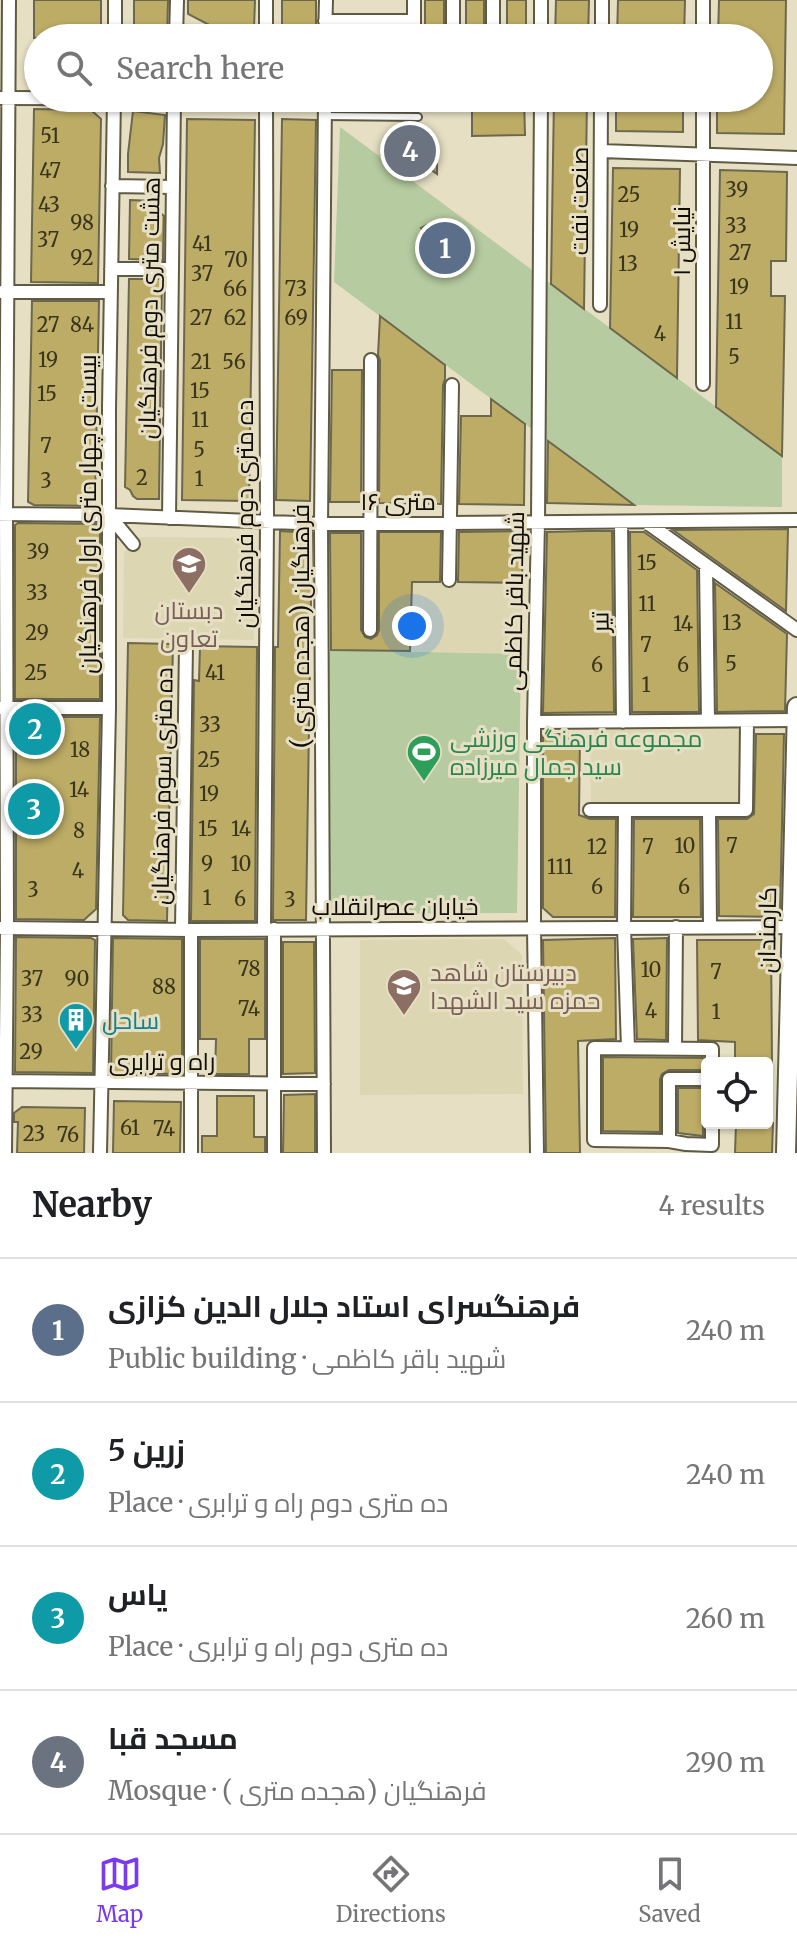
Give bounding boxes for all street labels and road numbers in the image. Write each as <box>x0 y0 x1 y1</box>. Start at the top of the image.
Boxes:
street label: صنعت نفت <box>564 147 595 255</box>
street label: هشت متری دوم فرهنگیان <box>131 177 168 439</box>
street label: نیایش ۱ <box>666 206 697 276</box>
street label: بیست و چهار متری اول فرهنگیان <box>72 354 104 674</box>
street label: ده متری دوم فرهنگیان <box>229 400 261 628</box>
street label: ۱۶ متری <box>360 486 436 517</box>
street label: فرهنگیان (هجده متری ) <box>285 504 316 748</box>
street label: شهید باقر کاظمی <box>497 511 531 691</box>
street label: تیر <box>584 611 616 635</box>
street label: ده متری سوم فرهنگیان <box>144 667 181 905</box>
street label: کارمندان <box>751 887 783 973</box>
street label: خیابان عصرانقلاب <box>312 891 478 922</box>
street label: راه و ترابری <box>109 1046 215 1077</box>

